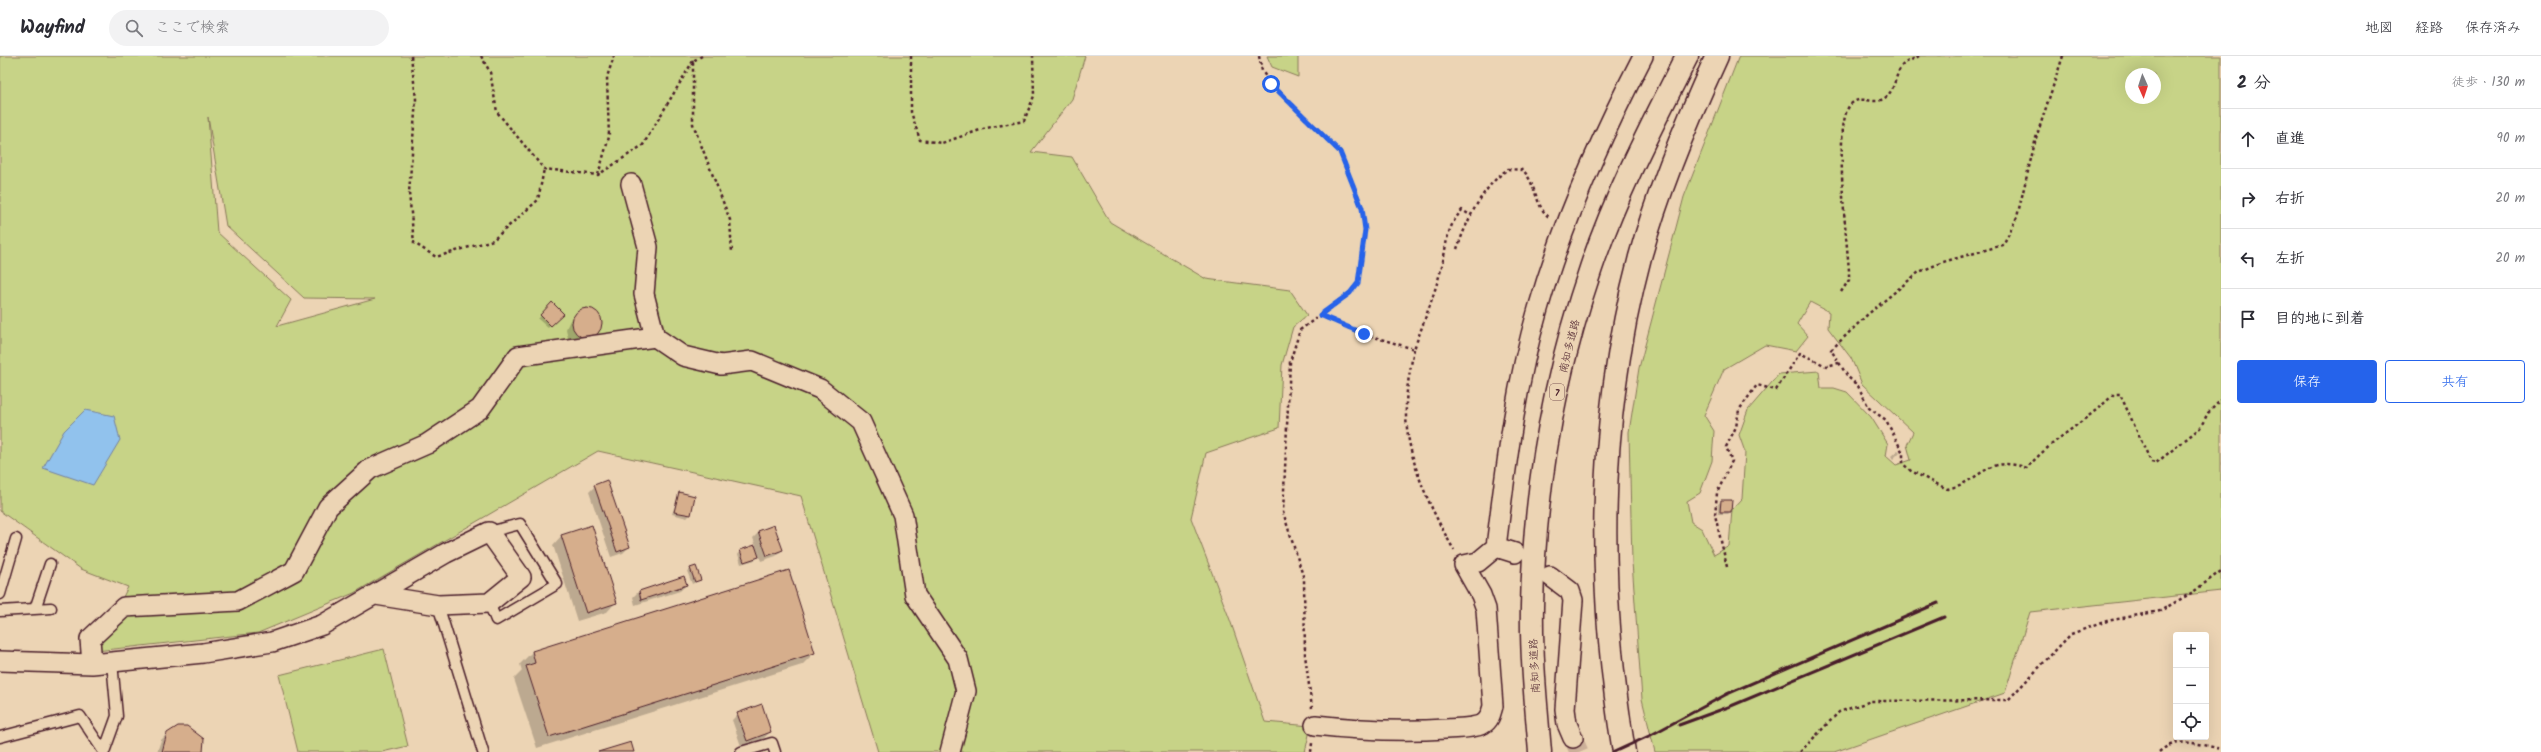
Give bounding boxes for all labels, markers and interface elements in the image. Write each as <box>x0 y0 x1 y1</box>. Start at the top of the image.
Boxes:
search box <box>109 10 389 46</box>
text: Wayfind <box>20 13 85 43</box>
text: ここで検索 <box>155 16 230 40</box>
icon: search <box>123 17 145 39</box>
text: 地図 <box>2365 17 2393 39</box>
text: 経路 <box>2415 17 2443 39</box>
text: 保存済み <box>2465 17 2521 39</box>
north arrow <box>2125 68 2161 104</box>
text: 2 分 <box>2237 70 2270 97</box>
text: 徒歩 · 130 m <box>2452 72 2525 93</box>
route start <box>1262 75 1280 93</box>
text: 直進 <box>2275 127 2305 151</box>
icon: ahead <box>2237 128 2259 150</box>
text: 90 m <box>2497 128 2525 149</box>
text: 右折 <box>2275 187 2305 211</box>
icon: right <box>2237 188 2259 210</box>
text: 20 m <box>2495 188 2525 209</box>
text: 左折 <box>2275 247 2305 271</box>
icon: left <box>2237 248 2259 270</box>
text: 20 m <box>2495 248 2525 269</box>
text: 目的地に到着 <box>2275 307 2365 331</box>
icon: arrive <box>2237 308 2259 330</box>
street label: 南知多道路 <box>1555 317 1585 375</box>
route end <box>1355 325 1373 343</box>
button: 保存 <box>2237 360 2377 403</box>
button: 共有 <box>2385 360 2525 403</box>
road number: 7 <box>1550 384 1564 400</box>
map controls <box>2173 632 2209 740</box>
button: + <box>2173 632 2209 668</box>
street label: 南知多道路 <box>1525 638 1545 694</box>
button: − <box>2173 668 2209 704</box>
button: locate <box>2173 704 2209 740</box>

